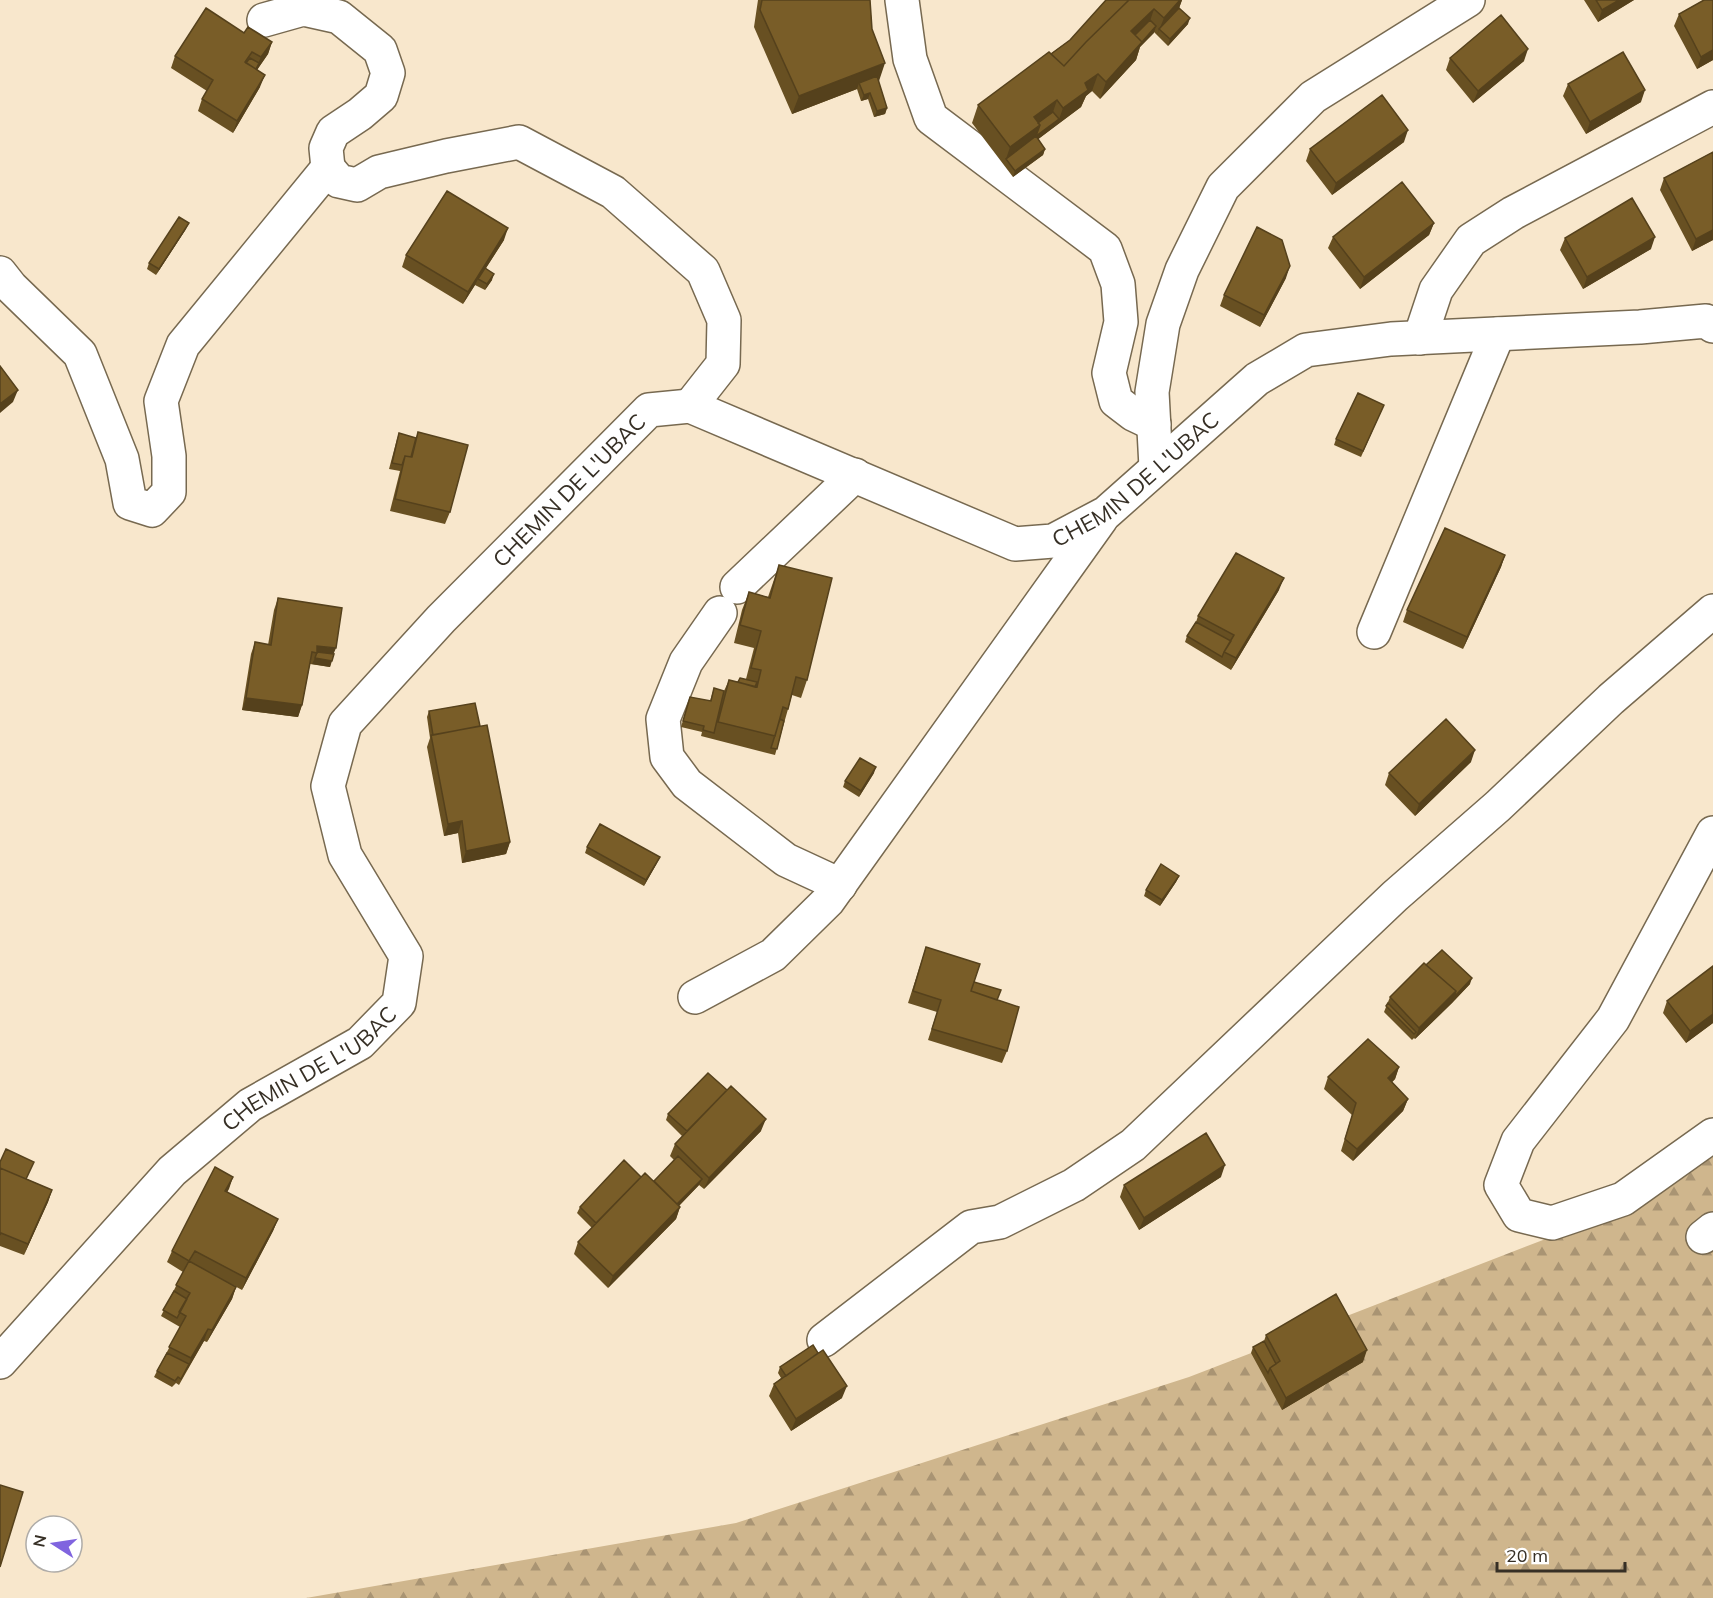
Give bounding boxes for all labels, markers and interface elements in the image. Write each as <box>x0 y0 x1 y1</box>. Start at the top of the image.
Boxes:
street label: CHEMIN DE L'UBAC <box>1047 406 1225 553</box>
street label: CHEMIN DE L'UBAC <box>487 408 651 573</box>
street label: CHEMIN DE L'UBAC <box>216 1000 402 1137</box>
north arrow <box>24 1514 84 1574</box>
text: N <box>28 1533 50 1549</box>
scale bar <box>1497 1535 1624 1573</box>
text: 20 m <box>1506 1544 1548 1567</box>

